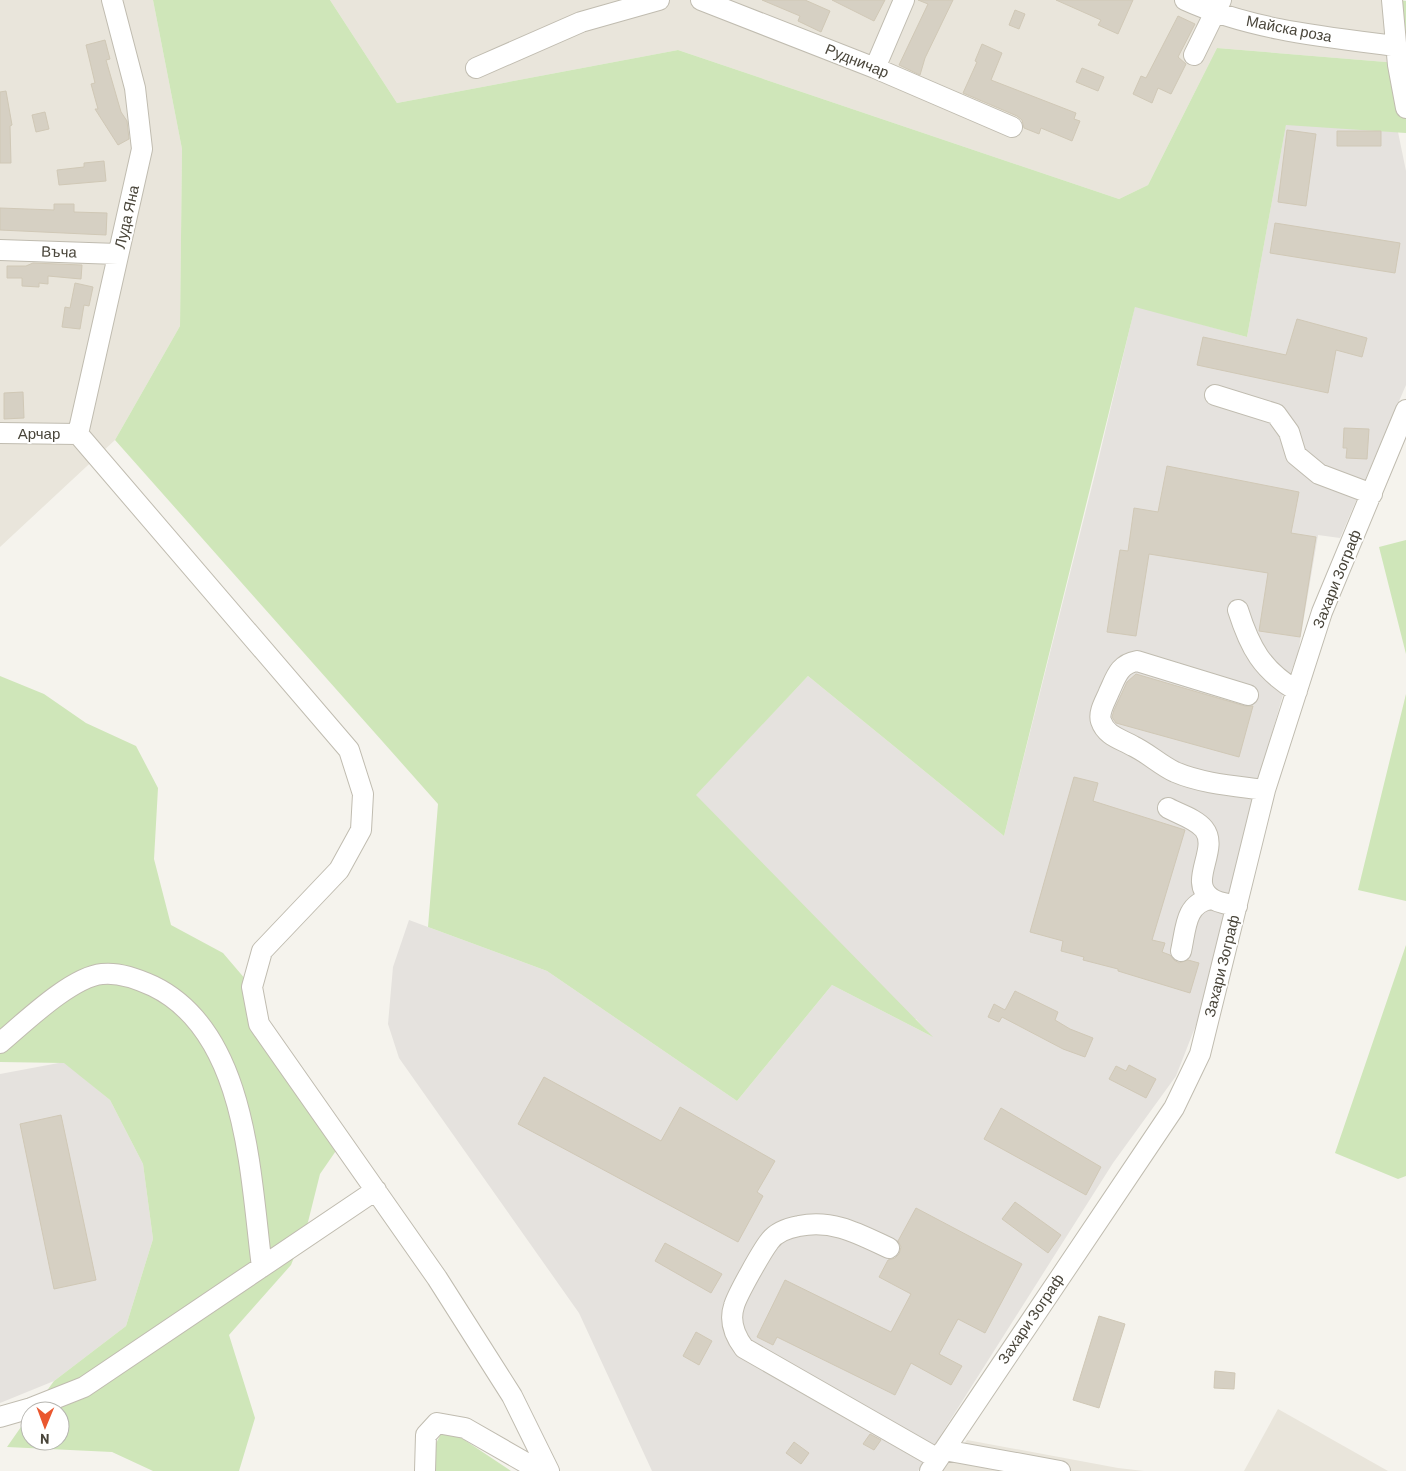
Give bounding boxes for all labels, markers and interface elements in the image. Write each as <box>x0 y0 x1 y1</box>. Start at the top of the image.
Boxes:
street label: Майска роза <box>1245 11 1334 45</box>
street label: Рудничар <box>823 39 892 81</box>
street label: Луда Яна <box>110 183 142 250</box>
street label: Въча <box>41 241 78 261</box>
street label: Арчар <box>18 424 60 442</box>
street label: Захари Зограф <box>1308 527 1364 631</box>
street label: Захари Зограф <box>1200 913 1242 1019</box>
street label: Захари Зограф <box>993 1270 1067 1367</box>
north arrow <box>20 1401 70 1451</box>
text: N <box>40 1431 50 1448</box>

